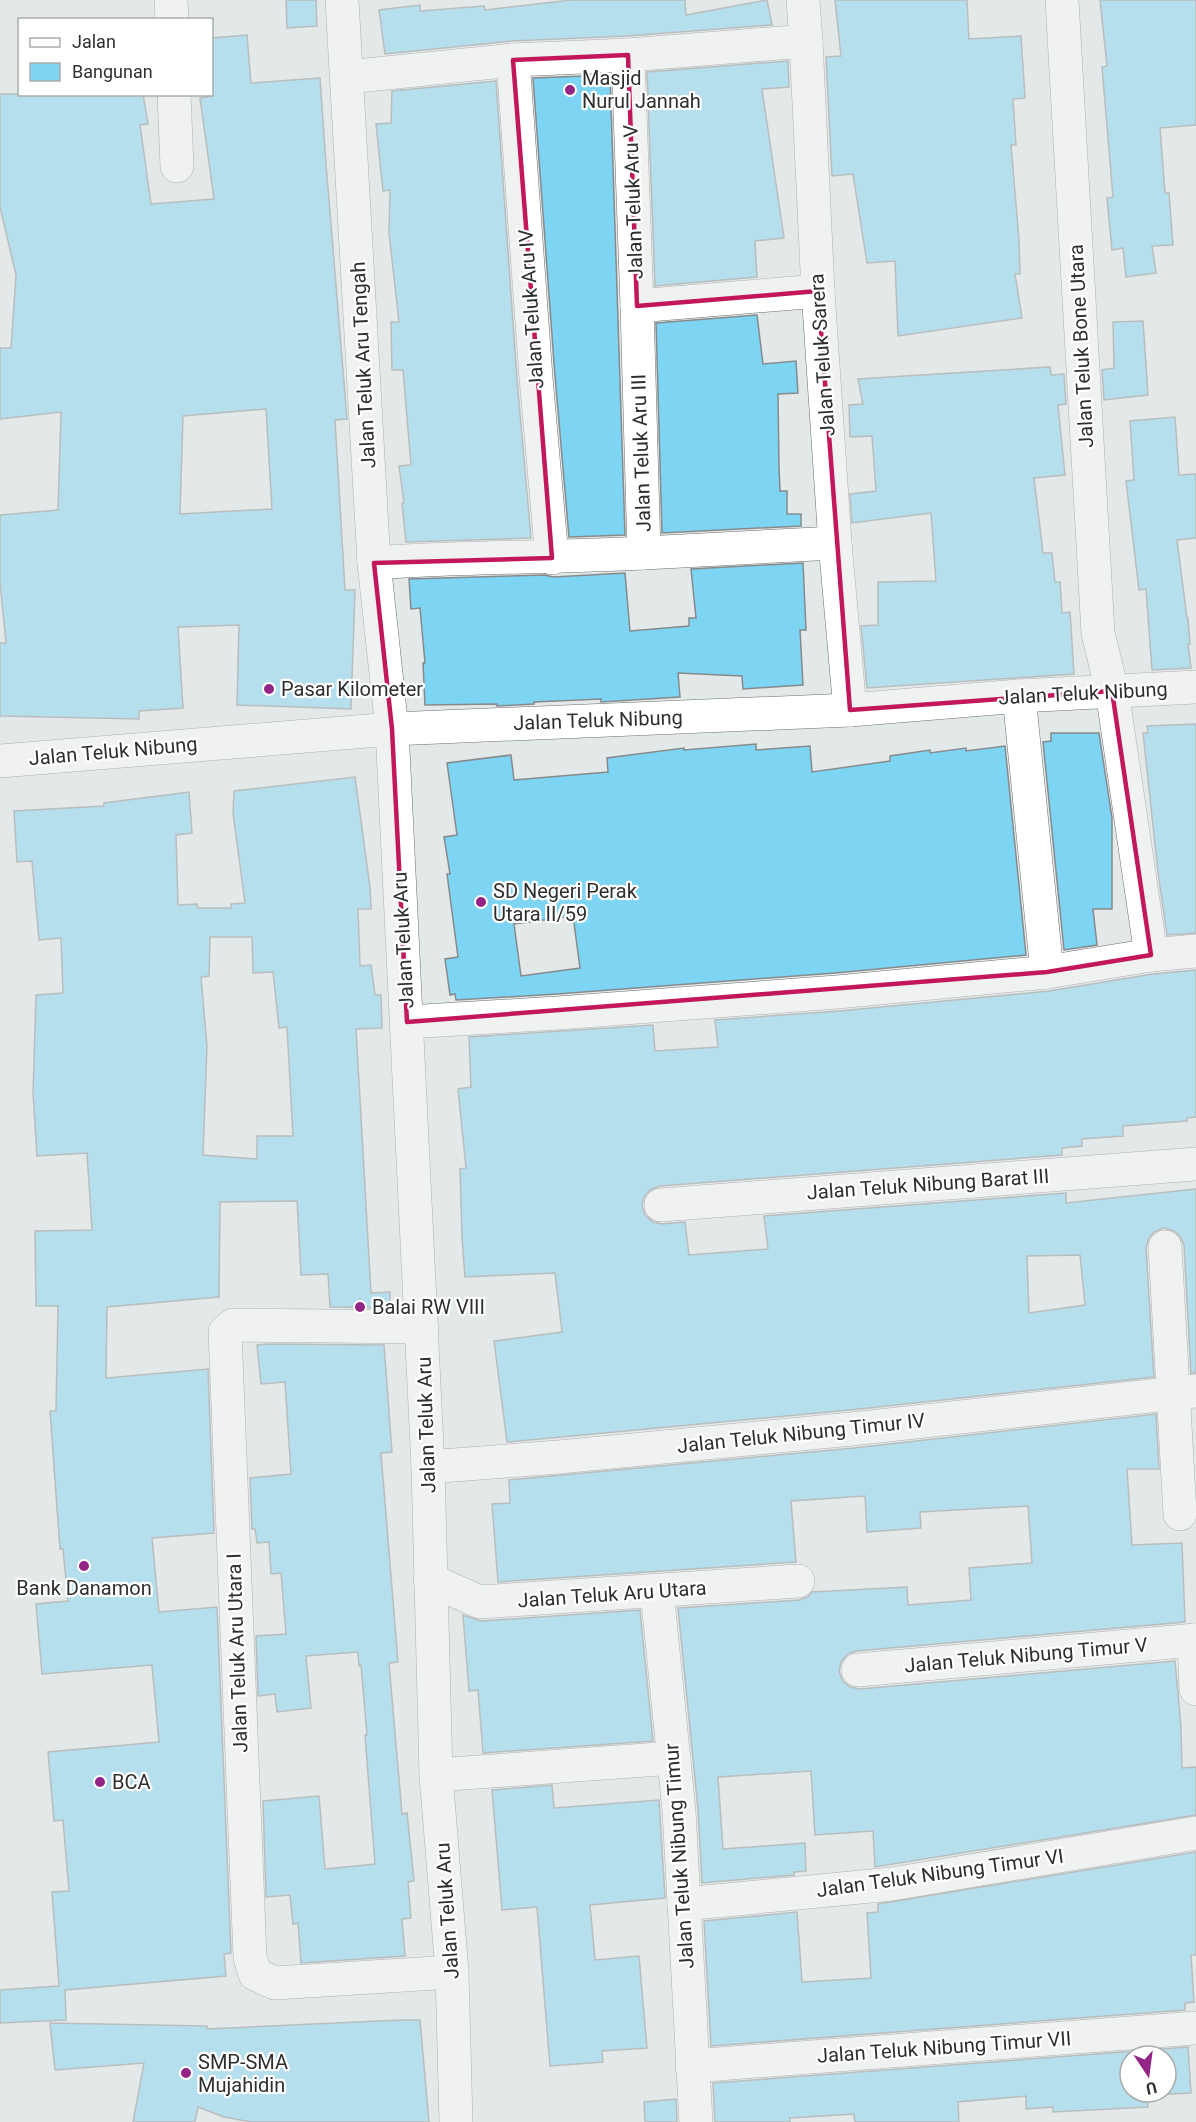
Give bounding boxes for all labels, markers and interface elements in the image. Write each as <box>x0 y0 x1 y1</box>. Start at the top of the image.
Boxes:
legend <box>18 18 213 96</box>
text: Jalan <box>72 31 116 52</box>
text: Bangunan <box>72 61 153 82</box>
place label: Masjid Nurul Jannah <box>582 66 701 113</box>
marker: Masjid Nurul Jannah <box>563 83 577 97</box>
street label: Jalan Teluk Aru V <box>618 124 648 280</box>
street label: Jalan Teluk Aru IV <box>513 228 549 390</box>
street label: Jalan Teluk Bone Utara <box>1064 244 1098 448</box>
street label: Jalan Teluk Aru Tengah <box>346 261 380 469</box>
street label: Jalan Teluk Sarera <box>804 273 840 437</box>
street label: Jalan Teluk Aru III <box>626 374 656 532</box>
place label: Pasar Kilometer <box>281 677 423 701</box>
street label: Jalan Teluk Nibung <box>998 677 1168 709</box>
marker: Pasar Kilometer <box>262 682 276 696</box>
street label: Jalan Teluk Nibung <box>513 705 683 735</box>
street label: Jalan Teluk Nibung <box>28 732 198 770</box>
street label: Jalan Teluk Aru <box>387 871 419 1009</box>
place label: SD Negeri Perak Utara II/59 <box>493 879 638 926</box>
marker: SD Negeri Perak Utara II/59 <box>474 895 488 909</box>
street label: Jalan Teluk Nibung Barat III <box>806 1164 1050 1204</box>
place label: Balai RW VIII <box>372 1295 485 1319</box>
marker: Balai RW VIII <box>353 1300 367 1314</box>
street label: Jalan Teluk Aru <box>412 1356 440 1494</box>
street label: Jalan Teluk Nibung Timur IV <box>676 1408 926 1458</box>
street label: Jalan Teluk Aru Utara I <box>222 1553 252 1753</box>
marker: Bank Danamon <box>77 1559 91 1573</box>
street label: Jalan Teluk Aru Utara <box>517 1575 707 1613</box>
place label: Bank Danamon <box>16 1576 152 1600</box>
street label: Jalan Teluk Nibung Timur V <box>903 1632 1149 1678</box>
street label: Jalan Teluk Nibung Timur <box>659 1742 699 1970</box>
place label: BCA <box>112 1770 151 1794</box>
marker: BCA <box>93 1775 107 1789</box>
street label: Jalan Teluk Aru <box>430 1842 464 1980</box>
street label: Jalan Teluk Nibung Timur VI <box>815 1844 1065 1902</box>
street label: Jalan Teluk Nibung Timur VII <box>816 2026 1072 2068</box>
north arrow <box>1118 2044 1178 2104</box>
place label: SMP-SMA Mujahidin <box>198 2050 288 2097</box>
marker: SMP-SMA Mujahidin <box>179 2066 193 2080</box>
text: U <box>1144 2078 1159 2099</box>

